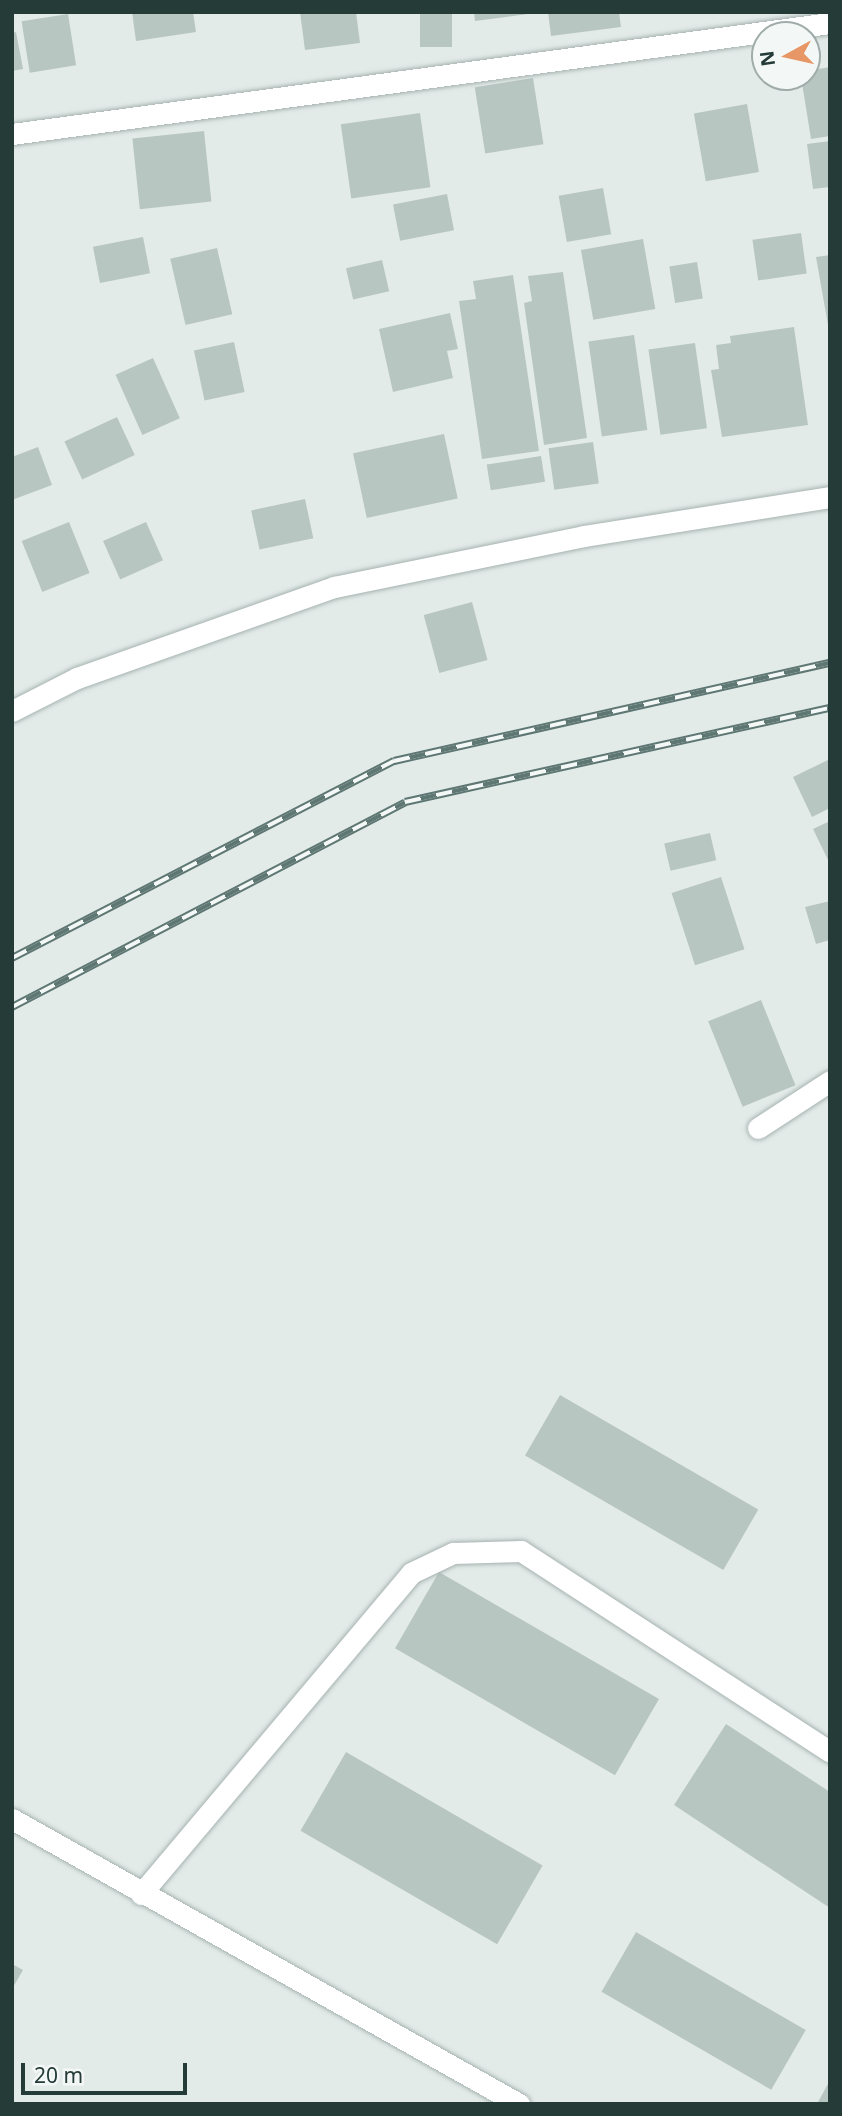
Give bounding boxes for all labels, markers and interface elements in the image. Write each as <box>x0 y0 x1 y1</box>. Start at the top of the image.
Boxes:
north arrow <box>751 21 821 91</box>
text: N <box>753 49 781 68</box>
scale bar <box>24 2050 191 2094</box>
text: 20 m <box>34 2061 83 2089</box>

